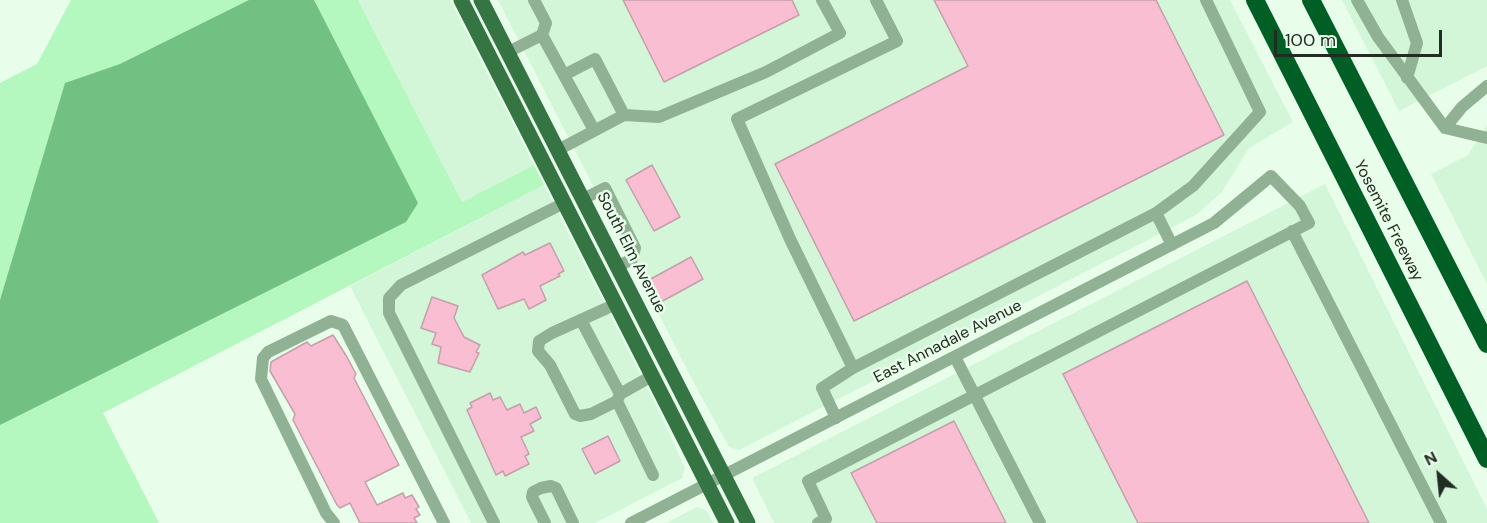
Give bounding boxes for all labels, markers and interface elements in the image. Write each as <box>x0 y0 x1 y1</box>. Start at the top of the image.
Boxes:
scale bar <box>1277 18 1445 56</box>
text: 100 m <box>1285 28 1336 52</box>
street label: Yosemite Freeway <box>1349 157 1427 285</box>
street label: South Elm Avenue <box>592 189 670 317</box>
street label: East Annadale Avenue <box>871 296 1025 388</box>
north arrow <box>1409 445 1469 505</box>
text: N <box>1421 447 1441 471</box>

